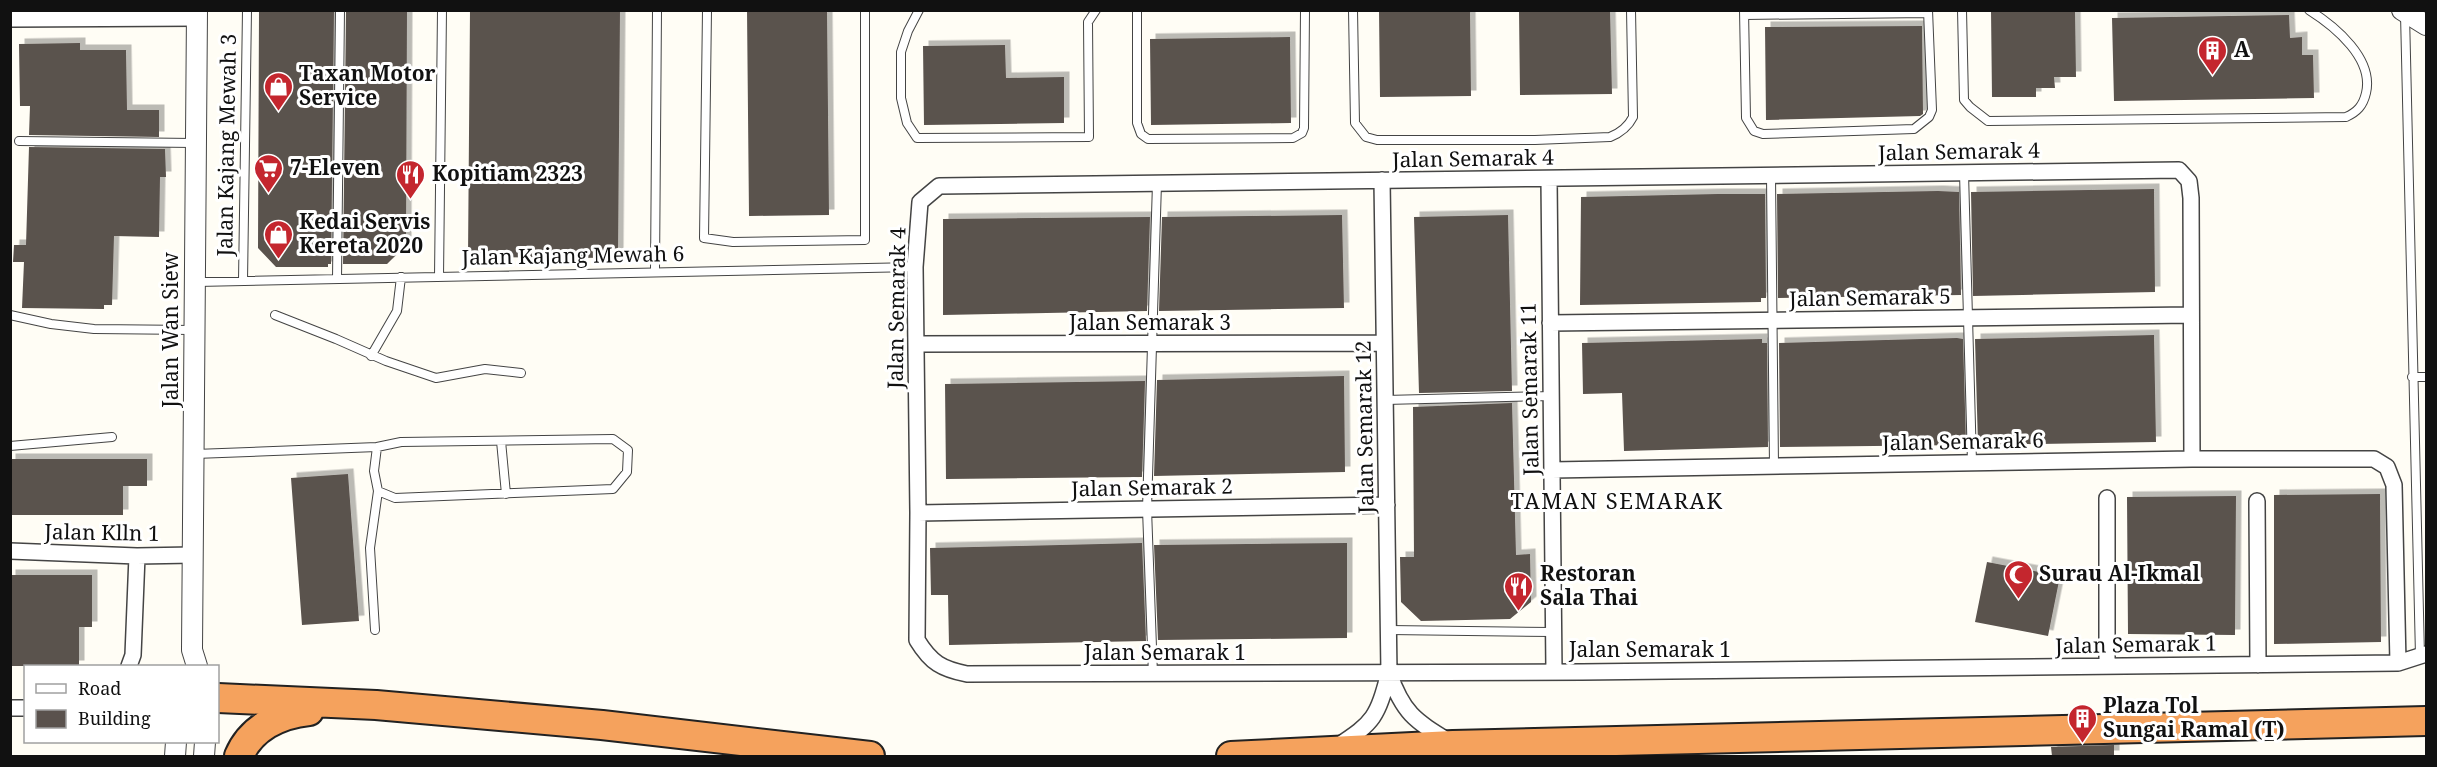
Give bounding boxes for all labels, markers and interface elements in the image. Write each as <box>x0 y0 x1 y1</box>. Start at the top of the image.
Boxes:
street label: Jalan Kajang Mewah 3 <box>210 33 242 258</box>
building icon: A <box>2197 34 2229 76</box>
place label: A <box>2234 35 2250 63</box>
place label: Taxan Motor Service <box>299 59 436 111</box>
shop icon: Taxan Motor Service <box>262 70 294 112</box>
street label: Jalan Semarak 4 <box>1877 136 2040 166</box>
street label: Jalan Semarak 4 <box>1391 143 1554 173</box>
supermarket icon: 7-Eleven <box>253 152 285 194</box>
place label: 7-Eleven <box>290 153 380 181</box>
restaurant icon: Kopitiam 2323 <box>395 158 427 200</box>
place label: Kopitiam 2323 <box>432 159 583 187</box>
place label: Kedai Servis Kereta 2020 <box>299 207 430 259</box>
shop icon: Kedai Servis Kereta 2020 <box>262 218 294 260</box>
street label: Jalan Semarak 4 <box>881 227 911 390</box>
street label: Jalan Kajang Mewah 6 <box>460 239 685 271</box>
street label: Jalan Wan Siew <box>156 251 184 409</box>
street label: Jalan Semarak 5 <box>1788 282 1951 312</box>
street label: Jalan Semarak 11 <box>1513 302 1545 477</box>
street label: Jalan Semarak 3 <box>1068 308 1231 336</box>
street label: Jalan Semarak 12 <box>1348 340 1380 515</box>
street label: Jalan Semarak 6 <box>1881 426 2044 456</box>
street label: Jalan Semarak 2 <box>1070 472 1233 502</box>
district label: TAMAN SEMARAK <box>1511 485 1724 515</box>
street label: Jalan Klln 1 <box>43 517 160 547</box>
mosque icon: Surau Al-Ikmal <box>2002 558 2034 600</box>
place label: Restoran Sala Thai <box>1540 559 1639 611</box>
place label: Surau Al-Ikmal <box>2039 559 2201 587</box>
restaurant icon: Restoran Sala Thai <box>1503 570 1535 612</box>
street label: Jalan Semarak 1 <box>2054 629 2217 659</box>
street label: Jalan Semarak 1 <box>1568 635 1731 663</box>
street label: Jalan Semarak 1 <box>1083 638 1246 666</box>
legend <box>24 665 219 743</box>
text: Road <box>78 676 121 700</box>
place label: Plaza Tol Sungai Ramal (T) <box>2103 691 2285 743</box>
building icon: Plaza Tol Sungai Ramal (T) <box>2066 702 2098 744</box>
text: Building <box>78 706 151 730</box>

